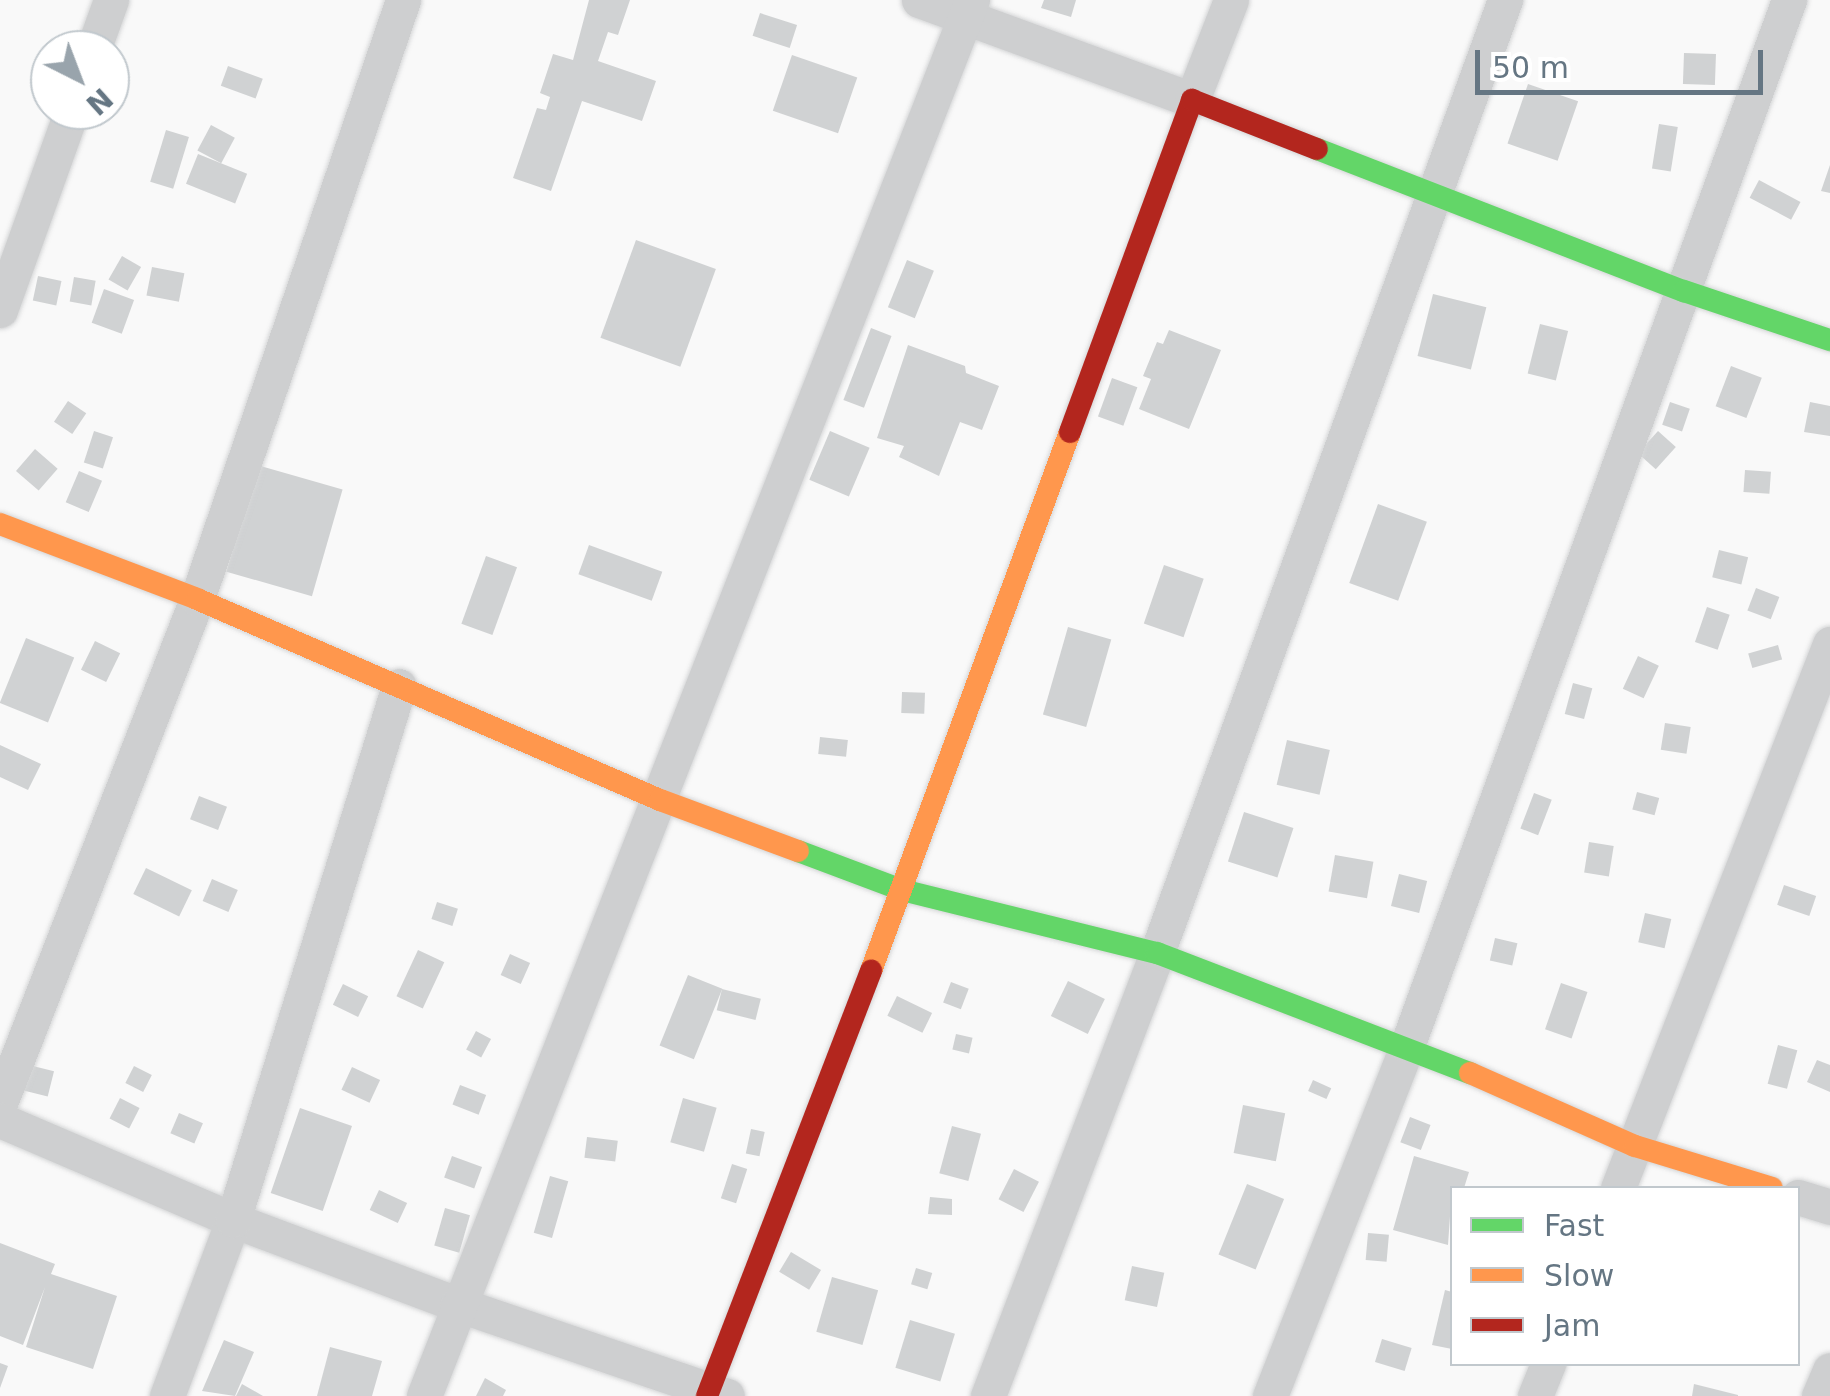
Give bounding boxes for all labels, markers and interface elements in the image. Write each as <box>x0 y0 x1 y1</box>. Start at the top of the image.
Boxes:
north arrow <box>30 30 130 130</box>
scale bar <box>1480 30 1768 92</box>
text: 50 m <box>1492 50 1569 85</box>
text: N <box>79 81 119 121</box>
legend <box>1450 1186 1800 1366</box>
text: Fast <box>1544 1208 1604 1243</box>
text: Slow <box>1544 1258 1614 1293</box>
text: Jam <box>1544 1308 1600 1343</box>

